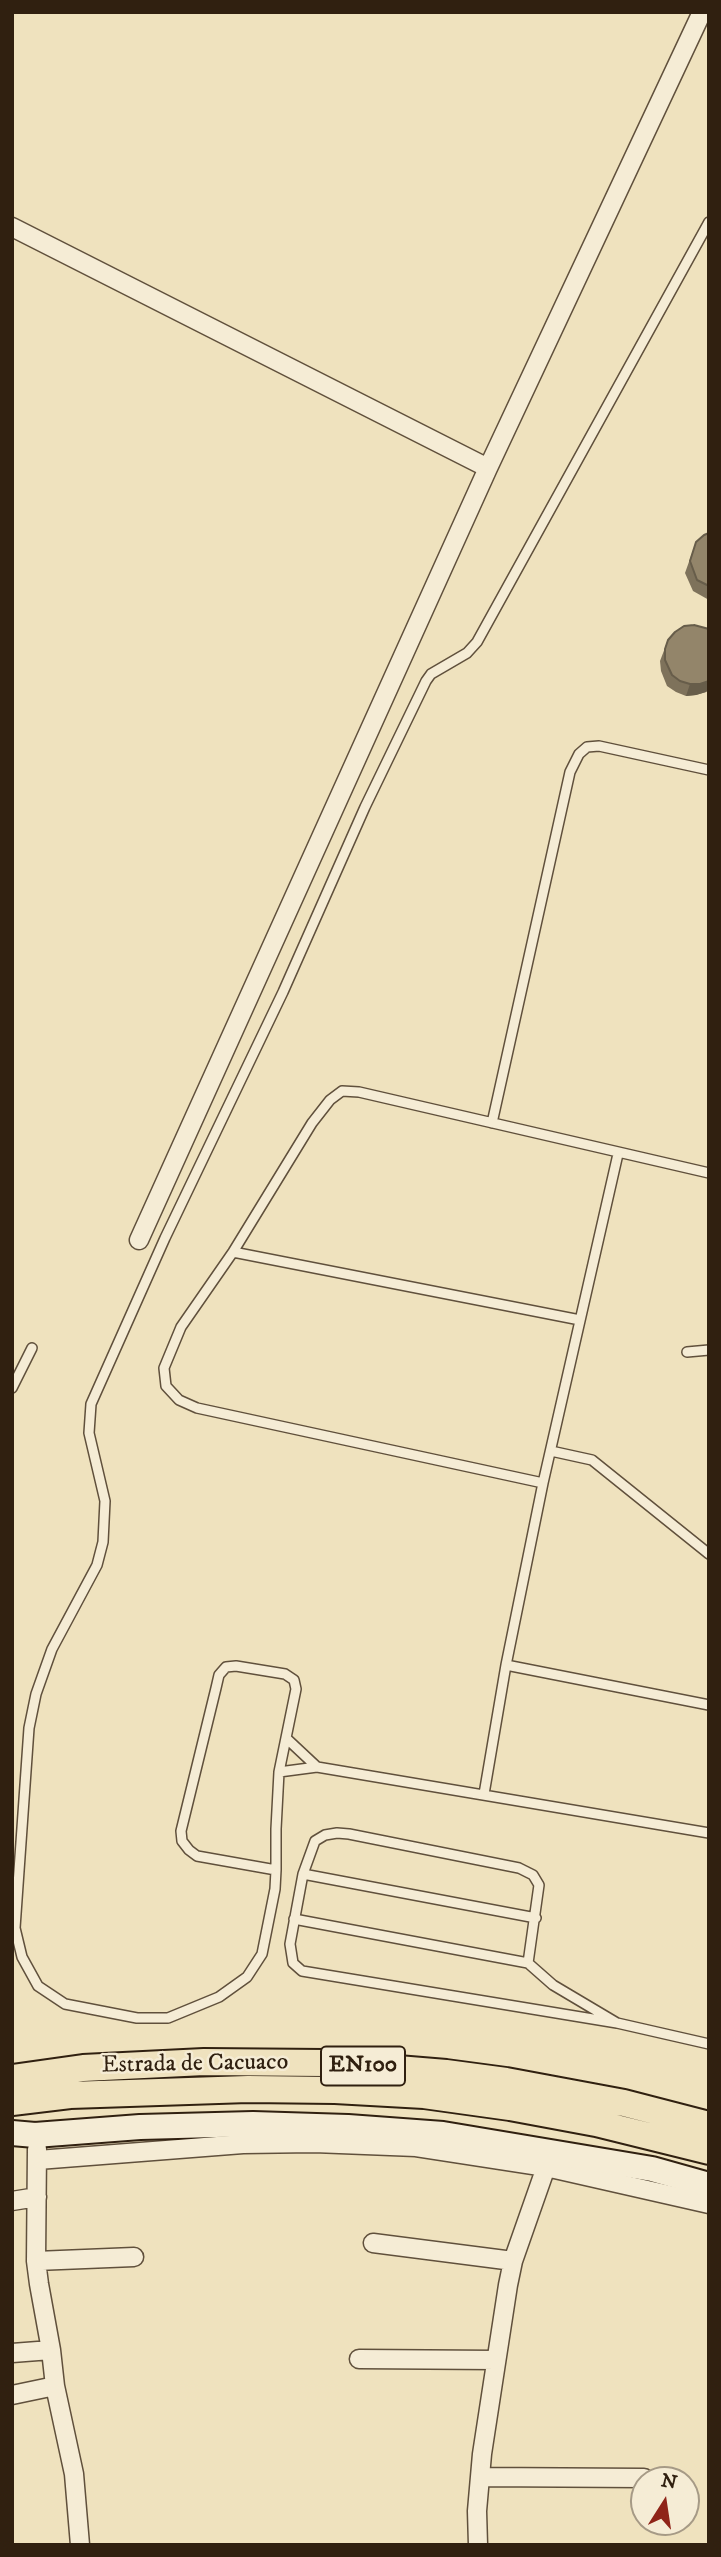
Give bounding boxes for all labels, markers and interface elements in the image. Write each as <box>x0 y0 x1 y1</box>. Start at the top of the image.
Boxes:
road number: EN100 <box>321 2047 405 2086</box>
street label: Estrada de Cacuaco <box>102 2049 288 2081</box>
north arrow <box>630 2466 700 2536</box>
text: N <box>659 2469 679 2495</box>

